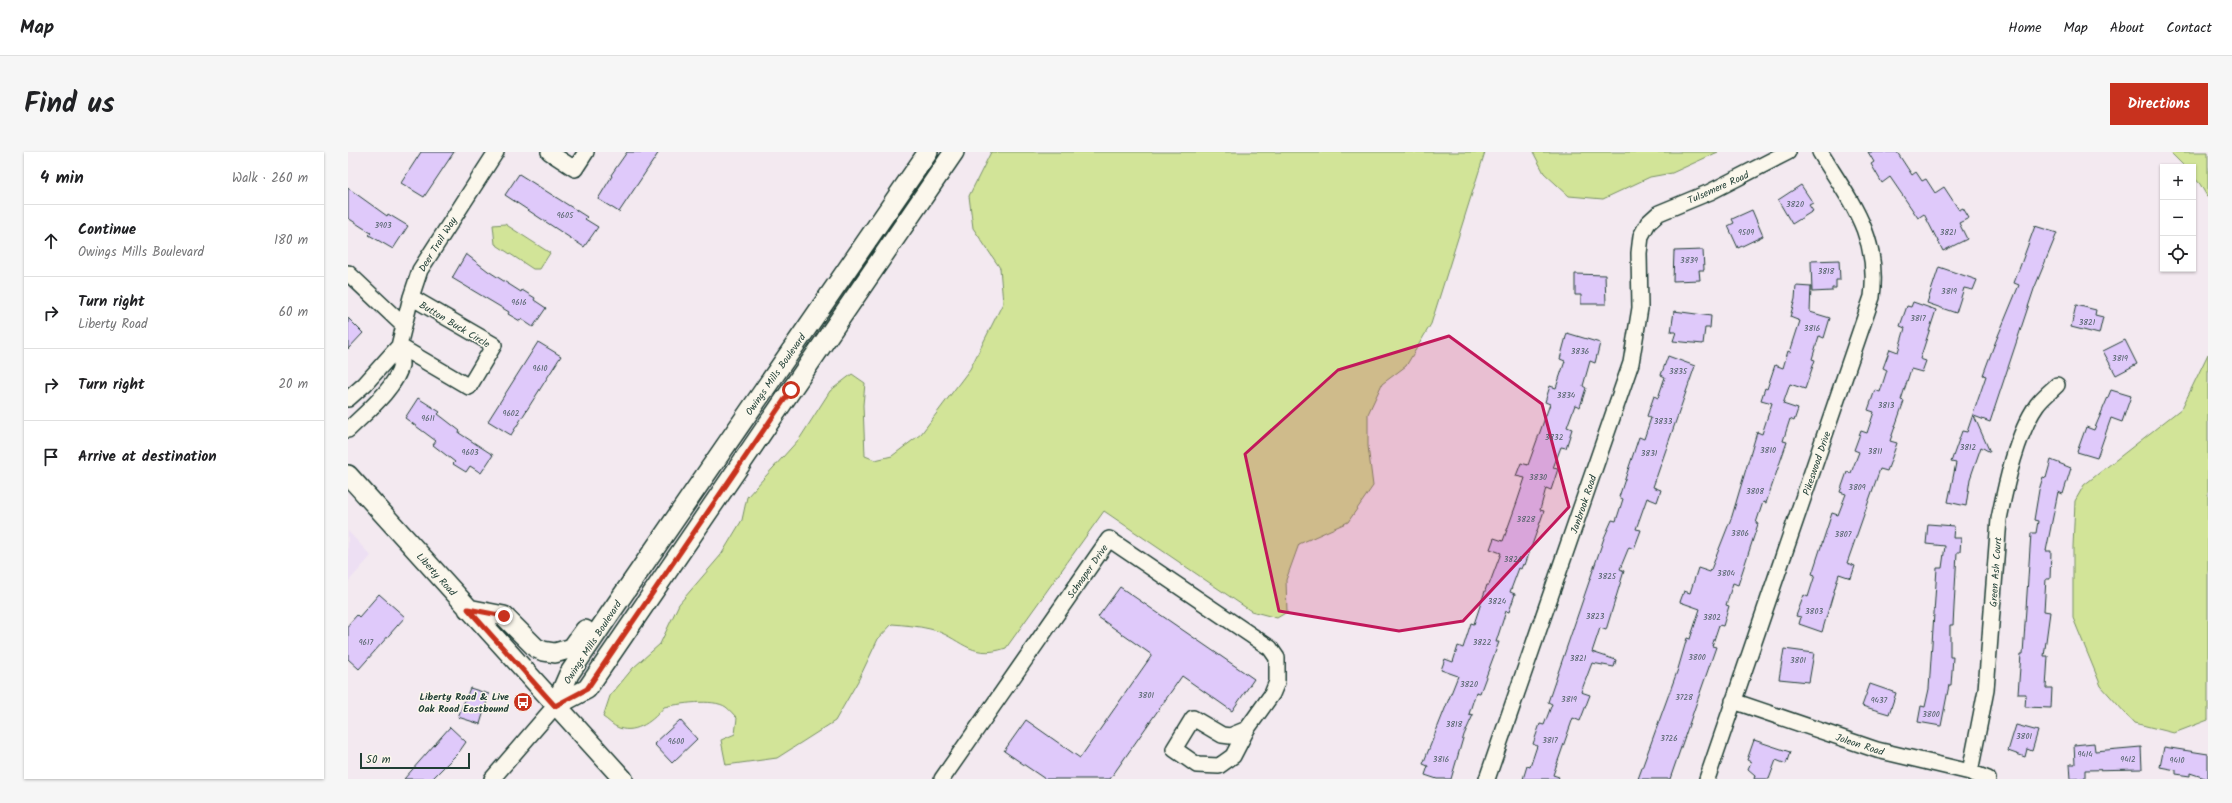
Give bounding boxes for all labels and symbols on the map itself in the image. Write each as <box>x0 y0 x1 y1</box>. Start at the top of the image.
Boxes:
street label: Tulsemere Road <box>1685 167 1753 209</box>
house number: 3820 <box>1786 198 1804 211</box>
house number: 9605 <box>557 209 574 222</box>
street label: Deer Trail Way <box>415 214 461 275</box>
house number: 3903 <box>374 219 392 232</box>
house number: 9509 <box>1738 226 1754 239</box>
house number: 3821 <box>1940 226 1957 239</box>
house number: 3839 <box>1680 254 1698 267</box>
house number: 3818 <box>1818 265 1835 278</box>
house number: 3819 <box>1941 285 1957 298</box>
house number: 9616 <box>511 296 527 309</box>
street label: Button Buck Circle <box>416 297 493 353</box>
house number: 3817 <box>1910 312 1926 325</box>
house number: 3821 <box>2079 316 2096 329</box>
house number: 3816 <box>1804 322 1820 335</box>
street label: Owings Mills Boulevard <box>741 329 811 419</box>
house number: 3836 <box>1571 345 1589 358</box>
house number: 3819 <box>2112 352 2128 365</box>
house number: 9610 <box>533 362 547 375</box>
house number: 3835 <box>1669 365 1688 378</box>
route start <box>782 381 800 399</box>
house number: 3834 <box>1557 389 1576 402</box>
house number: 3813 <box>1878 399 1895 412</box>
house number: 9602 <box>503 407 520 420</box>
house number: 9611 <box>421 412 435 425</box>
house number: 3833 <box>1654 415 1673 428</box>
street label: Pikeswood Drive <box>1798 429 1836 498</box>
house number: 3832 <box>1545 431 1564 444</box>
house number: 3812 <box>1960 441 1977 454</box>
house number: 3810 <box>1760 444 1776 457</box>
house number: 3811 <box>1868 445 1883 458</box>
house number: 9603 <box>462 446 479 459</box>
house number: 3831 <box>1641 447 1658 460</box>
house number: 3830 <box>1529 471 1547 484</box>
street label: Janbrook Road <box>1566 472 1602 536</box>
house number: 3809 <box>1848 481 1866 494</box>
house number: 3808 <box>1746 485 1764 498</box>
house number: 3828 <box>1517 513 1536 526</box>
house number: 3806 <box>1731 527 1749 540</box>
house number: 3807 <box>1834 528 1852 541</box>
street label: Green Ash Court <box>1986 536 2006 608</box>
street label: Schnaper Drive <box>1063 541 1113 602</box>
street label: Liberty Road <box>412 549 461 601</box>
house number: 3826 <box>1504 553 1522 566</box>
house number: 3804 <box>1717 567 1735 580</box>
house number: 3825 <box>1598 570 1617 583</box>
house number: 3824 <box>1488 595 1507 608</box>
street label: Owings Mills Boulevard <box>560 597 626 688</box>
house number: 3803 <box>1805 605 1823 618</box>
route end <box>495 607 513 625</box>
house number: 3823 <box>1586 610 1605 623</box>
house number: 3802 <box>1703 611 1721 624</box>
house number: 9617 <box>359 636 374 649</box>
house number: 3822 <box>1473 636 1492 649</box>
house number: 3800 <box>1688 651 1706 664</box>
house number: 3821 <box>1570 652 1587 665</box>
house number: 3801 <box>1790 654 1806 667</box>
house number: 3820 <box>1460 678 1478 691</box>
place label: Liberty Road & Live Oak Road Eastbound <box>418 689 510 717</box>
house number: 3801 <box>1138 689 1154 702</box>
bus stop icon: Liberty Road & Live Oak Road Eastbound <box>512 691 534 713</box>
house number: 3728 <box>1675 691 1693 704</box>
house number: 3819 <box>1561 693 1577 706</box>
house number: 9437 <box>1871 694 1888 707</box>
house number: 3800 <box>1922 708 1940 721</box>
house number: 3818 <box>1446 718 1463 731</box>
street label: Joleon Road <box>1833 730 1887 761</box>
house number: 3801 <box>2016 730 2032 743</box>
house number: 3726 <box>1660 732 1678 745</box>
house number: 3817 <box>1542 734 1558 747</box>
house number: 9600 <box>668 735 684 748</box>
house number: 9414 <box>2077 748 2093 761</box>
scale bar <box>360 751 470 770</box>
house number: 3816 <box>1433 753 1449 766</box>
house number: 9412 <box>2120 753 2136 766</box>
house number: 9410 <box>2170 754 2184 767</box>

